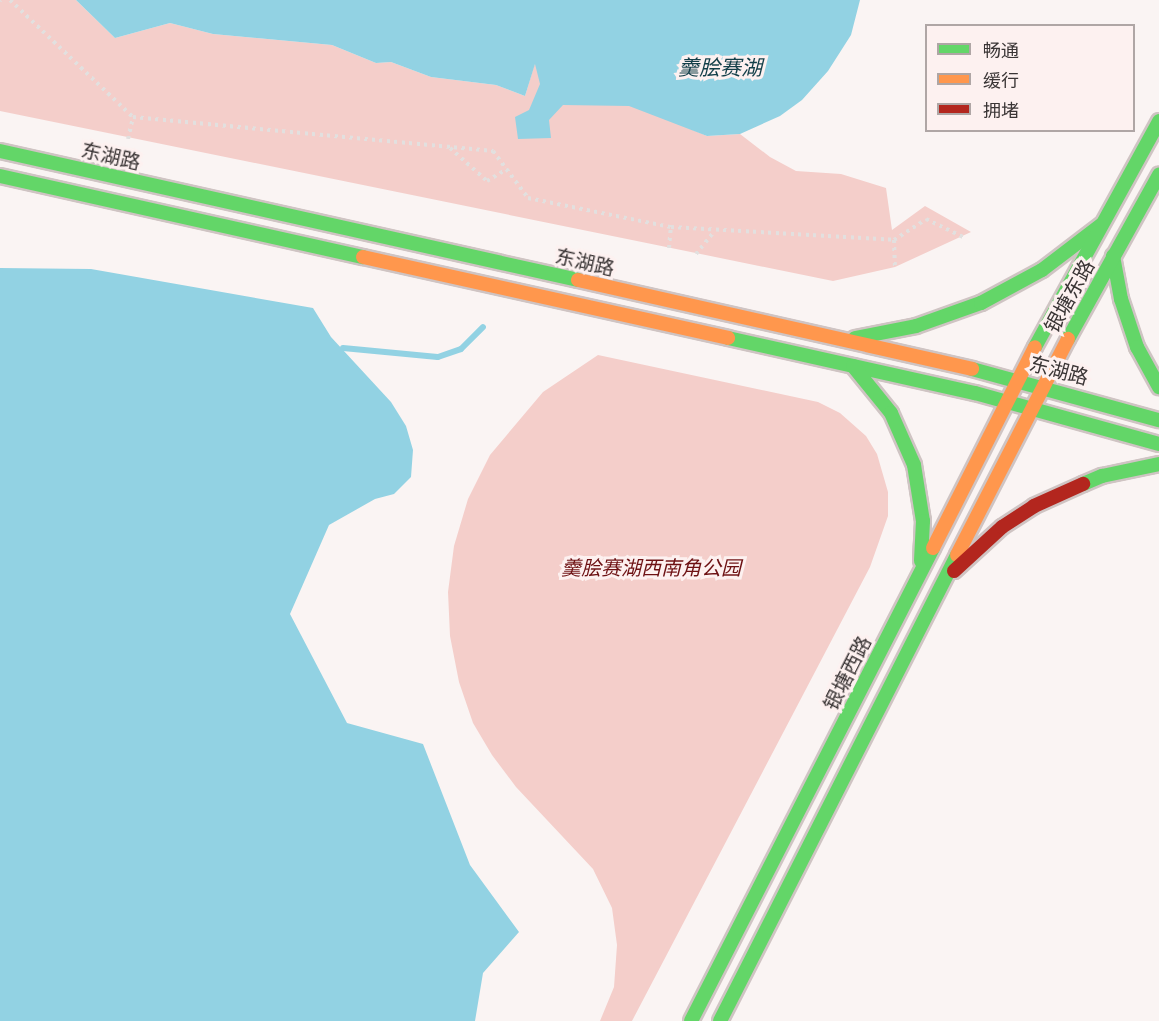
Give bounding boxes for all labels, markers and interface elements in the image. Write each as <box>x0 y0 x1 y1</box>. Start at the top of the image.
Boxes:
legend <box>925 24 1135 132</box>
text: 畅通 <box>983 38 1019 62</box>
water label: 羹脍赛湖 <box>678 54 762 80</box>
text: 缓行 <box>983 68 1019 92</box>
text: 拥堵 <box>983 98 1019 122</box>
street label: 东湖路 <box>79 138 143 174</box>
street label: 东湖路 <box>553 244 617 280</box>
street label: 银塘东路 <box>1039 255 1099 337</box>
street label: 东湖路 <box>1027 351 1091 389</box>
park label: 羹脍赛湖西南角公园 <box>561 555 741 579</box>
street label: 银塘西路 <box>818 632 876 714</box>

